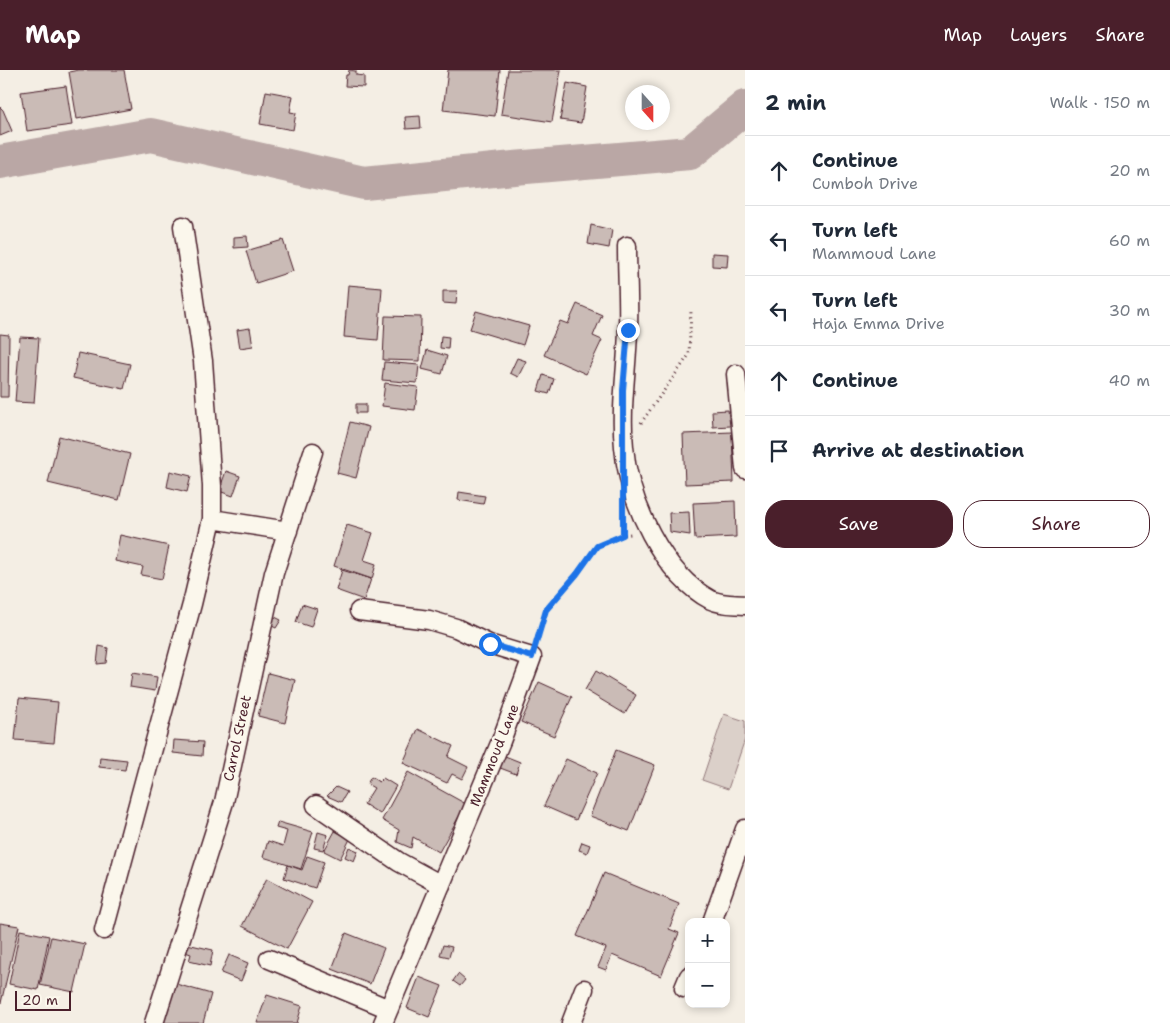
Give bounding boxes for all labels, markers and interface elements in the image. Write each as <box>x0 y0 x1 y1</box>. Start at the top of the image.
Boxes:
text: Map <box>25 19 81 51</box>
text: Map <box>944 23 982 47</box>
text: Layers <box>1010 23 1067 47</box>
text: Share <box>1095 23 1145 47</box>
north arrow <box>625 85 670 130</box>
text: 2 min <box>765 89 826 117</box>
text: Walk · 150 m <box>1049 92 1150 113</box>
text: Continue <box>812 148 898 173</box>
icon: ahead <box>765 157 793 185</box>
text: 20 m <box>1109 160 1150 181</box>
text: Cumboh Drive <box>812 173 918 194</box>
text: Turn left <box>812 218 898 243</box>
icon: left <box>765 227 793 255</box>
text: 60 m <box>1109 230 1150 251</box>
text: Mammoud Lane <box>812 243 937 264</box>
text: Turn left <box>812 288 898 313</box>
icon: left <box>765 297 793 325</box>
text: 30 m <box>1109 300 1150 321</box>
text: Haja Emma Drive <box>812 313 945 334</box>
route end <box>617 319 640 342</box>
icon: ahead <box>765 367 793 395</box>
text: Continue <box>812 368 898 393</box>
text: 40 m <box>1108 370 1150 391</box>
icon: arrive <box>765 437 793 465</box>
text: Arrive at destination <box>812 438 1024 463</box>
button: Save <box>765 500 953 548</box>
button: Share <box>963 500 1150 548</box>
route start <box>479 633 502 656</box>
street label: Carrol Street <box>219 693 255 783</box>
street label: Mammoud Lane <box>465 701 523 809</box>
map controls <box>685 918 730 1008</box>
button: + <box>685 918 730 963</box>
button: − <box>685 963 730 1008</box>
scale bar <box>15 988 71 1011</box>
text: 20 m <box>22 991 58 1009</box>

